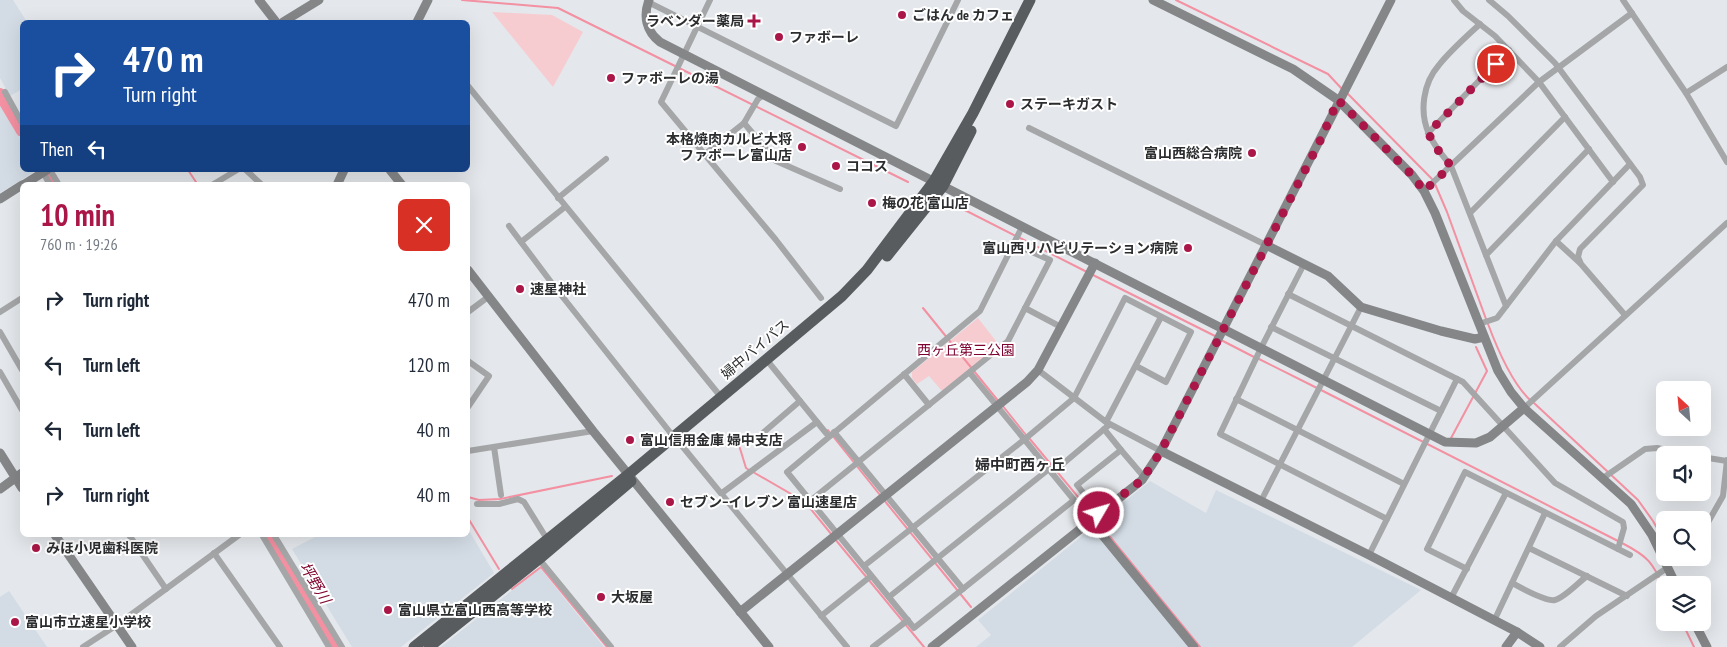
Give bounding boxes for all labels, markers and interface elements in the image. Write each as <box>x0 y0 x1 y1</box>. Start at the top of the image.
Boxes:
place label: ごはん de カフェ <box>912 6 1014 24</box>
marker: ごはん de カフェ <box>896 9 908 21</box>
place label: ラベンダー薬局 <box>646 12 744 30</box>
marker: ラベンダー薬局 <box>748 15 760 27</box>
place label: ファボーレ <box>789 28 859 46</box>
marker: ファボーレ <box>773 31 785 43</box>
text: 470 m <box>123 36 204 82</box>
icon: right <box>40 40 105 105</box>
pin <box>1475 43 1517 85</box>
icon: arrive <box>1482 50 1510 78</box>
place label: ファボーレの湯 <box>621 69 719 87</box>
marker: ファボーレの湯 <box>605 72 617 84</box>
text: Turn right <box>123 80 197 108</box>
place label: ステーキガスト <box>1020 95 1118 113</box>
marker: ステーキガスト <box>1004 98 1016 110</box>
place label: 本格焼肉カルビ大将 ファボーレ富山店 <box>666 130 792 164</box>
icon: left <box>83 135 111 163</box>
text: Then <box>40 137 73 161</box>
marker: 本格焼肉カルビ大将 ファボーレ富山店 <box>796 141 808 153</box>
place label: 富山西総合病院 <box>1144 144 1242 162</box>
marker: 富山西総合病院 <box>1246 147 1258 159</box>
place label: ココス <box>846 157 888 175</box>
marker: ココス <box>830 160 842 172</box>
place label: 梅の花 富山店 <box>882 194 969 212</box>
text: 10 min <box>40 195 115 234</box>
marker: 梅の花 富山店 <box>866 197 878 209</box>
button: close <box>398 199 450 251</box>
text: 760 m · 19:26 <box>40 234 118 254</box>
place label: 富山西リハビリテーション病院 <box>982 239 1178 257</box>
marker: 富山西リハビリテーション病院 <box>1182 242 1194 254</box>
place label: 速星神社 <box>530 280 586 298</box>
marker: 速星神社 <box>514 283 526 295</box>
icon: right <box>40 286 68 314</box>
text: Turn right <box>83 288 149 312</box>
text: 470 m <box>408 288 450 312</box>
street label: 婦中バイパス <box>717 315 793 383</box>
park label: 西ヶ丘第三公園 <box>917 341 1015 359</box>
icon: left <box>40 351 68 379</box>
text: Turn left <box>83 353 140 377</box>
text: 120 m <box>408 353 450 377</box>
north arrow <box>1656 381 1711 436</box>
map controls <box>1656 381 1711 631</box>
icon: left <box>40 416 68 444</box>
text: Turn left <box>83 418 140 442</box>
text: 40 m <box>417 418 450 442</box>
place label: 富山信用金庫 婦中支店 <box>640 431 783 449</box>
marker: 富山信用金庫 婦中支店 <box>624 434 636 446</box>
button: sound <box>1656 446 1711 501</box>
district label: 婦中町西ヶ丘 <box>975 455 1065 474</box>
icon: right <box>40 481 68 509</box>
text: Turn right <box>83 483 149 507</box>
text: 40 m <box>417 483 450 507</box>
position arrow <box>1072 486 1124 538</box>
place label: セブン−イレブン 富山速星店 <box>680 493 857 511</box>
marker: セブン−イレブン 富山速星店 <box>664 496 676 508</box>
button: search <box>1656 511 1711 566</box>
place label: みほ小児歯科医院 <box>46 539 158 557</box>
marker: みほ小児歯科医院 <box>30 542 42 554</box>
water label: 坪野川 <box>296 559 336 609</box>
button: layers <box>1656 576 1711 631</box>
place label: 大坂屋 <box>611 588 653 606</box>
marker: 大坂屋 <box>595 591 607 603</box>
place label: 富山県立富山西高等学校 <box>398 601 552 619</box>
marker: 富山県立富山西高等学校 <box>382 604 394 616</box>
place label: 富山市立速星小学校 <box>25 613 151 631</box>
marker: 富山市立速星小学校 <box>9 616 21 628</box>

